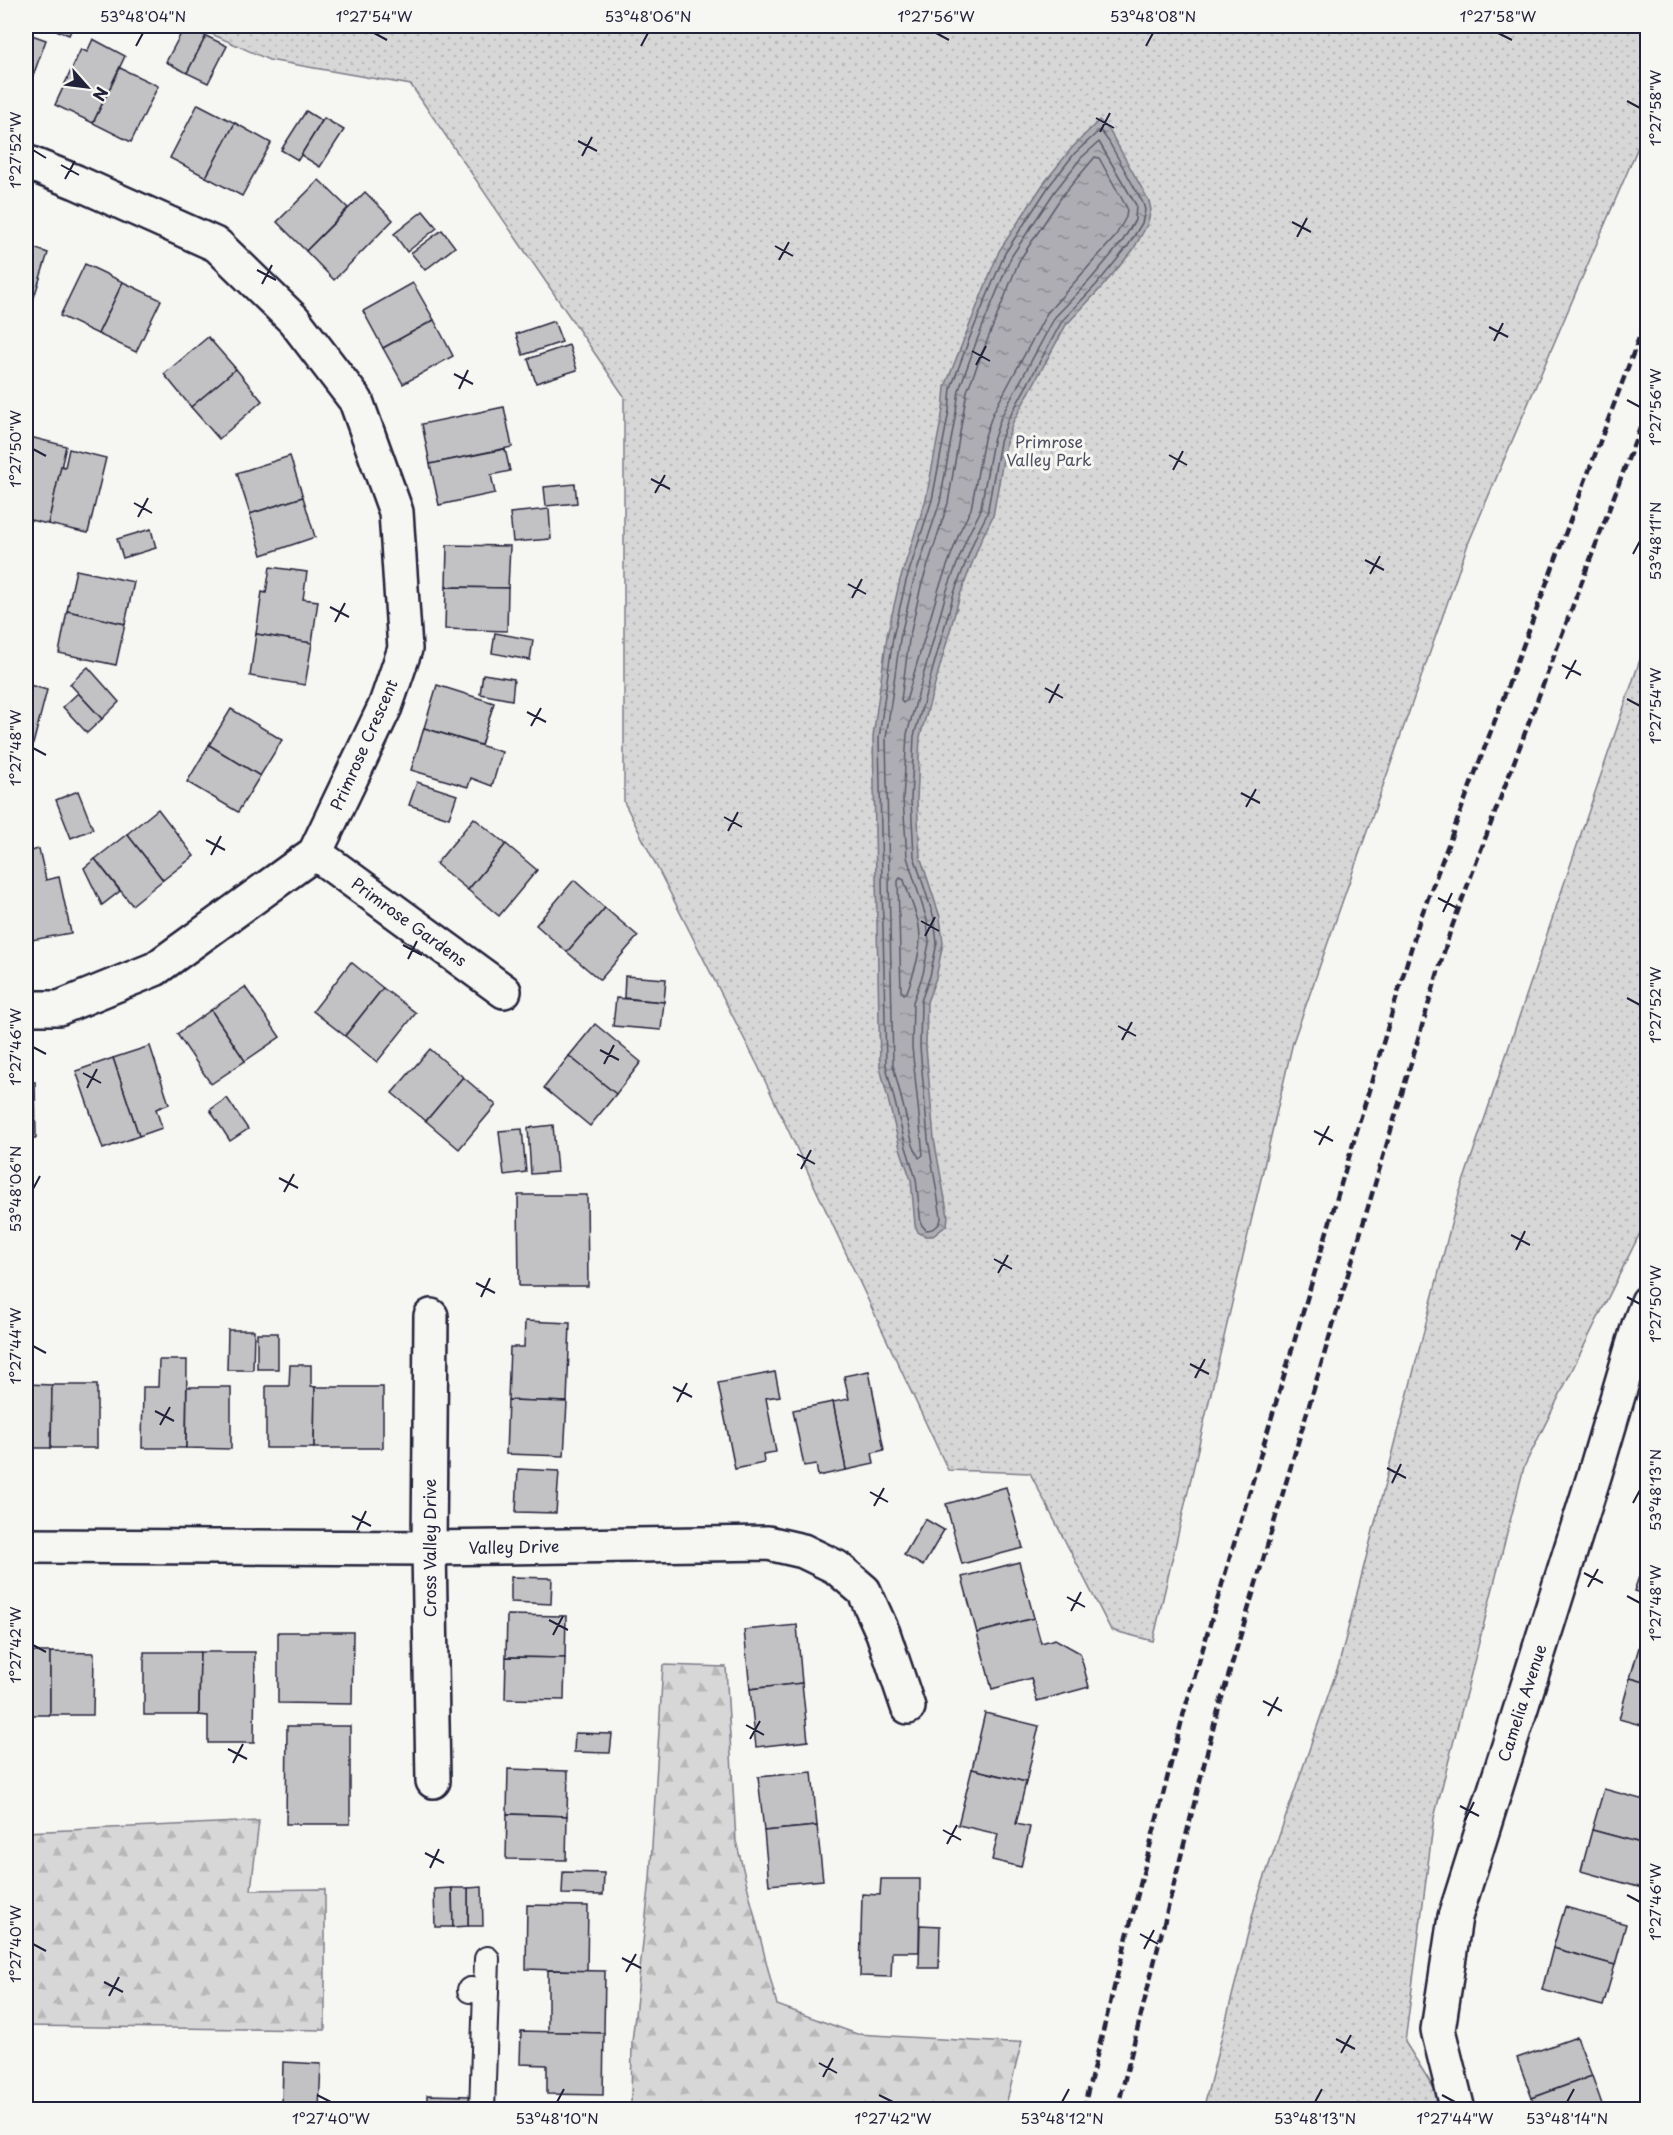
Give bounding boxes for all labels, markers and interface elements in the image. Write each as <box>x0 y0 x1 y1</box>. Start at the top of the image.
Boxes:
text: 53°48'04"N <box>100 4 186 27</box>
text: 1°27'54"W <box>336 4 413 27</box>
text: 53°48'06"N <box>604 4 692 27</box>
text: 1°27'56"W <box>897 4 975 27</box>
text: 53°48'08"N <box>1110 4 1196 27</box>
text: 1°27'58"W <box>1460 4 1537 27</box>
north arrow <box>57 57 117 117</box>
text: 1°27'58"W <box>1643 69 1666 146</box>
text: N <box>88 83 115 106</box>
text: 1°27'52"W <box>3 111 26 188</box>
text: 1°27'56"W <box>1643 368 1666 446</box>
text: 1°27'50"W <box>3 410 26 488</box>
park label: Primrose Valley Park <box>1006 429 1092 471</box>
text: 53°48'11"N <box>1643 502 1666 580</box>
text: 1°27'54"W <box>1643 667 1666 744</box>
street label: Primrose Crescent <box>323 675 403 814</box>
text: 1°27'48"W <box>3 709 26 786</box>
street label: Primrose Gardens <box>347 871 472 971</box>
text: 1°27'52"W <box>1643 966 1666 1043</box>
text: 1°27'46"W <box>3 1008 26 1086</box>
text: 53°48'06"N <box>3 1145 26 1233</box>
text: 1°27'50"W <box>1643 1265 1666 1343</box>
text: 1°27'44"W <box>3 1307 26 1384</box>
text: 53°48'13"N <box>1643 1449 1666 1531</box>
street label: Cross Valley Drive <box>417 1479 441 1617</box>
street label: Valley Drive <box>468 1533 560 1559</box>
text: 1°27'48"W <box>1643 1564 1666 1641</box>
text: 1°27'42"W <box>3 1606 26 1684</box>
street label: Camelia Avenue <box>1491 1641 1551 1765</box>
text: 1°27'46"W <box>1643 1863 1666 1941</box>
text: 1°27'40"W <box>3 1904 26 1983</box>
text: 1°27'40"W <box>292 2106 371 2129</box>
text: 53°48'10"N <box>515 2106 599 2129</box>
text: 1°27'42"W <box>855 2106 932 2129</box>
text: 53°48'12"N <box>1020 2106 1104 2129</box>
text: 53°48'13"N <box>1274 2106 1356 2129</box>
text: 1°27'44"W <box>1417 2106 1494 2129</box>
text: 53°48'14"N <box>1526 2106 1608 2129</box>

